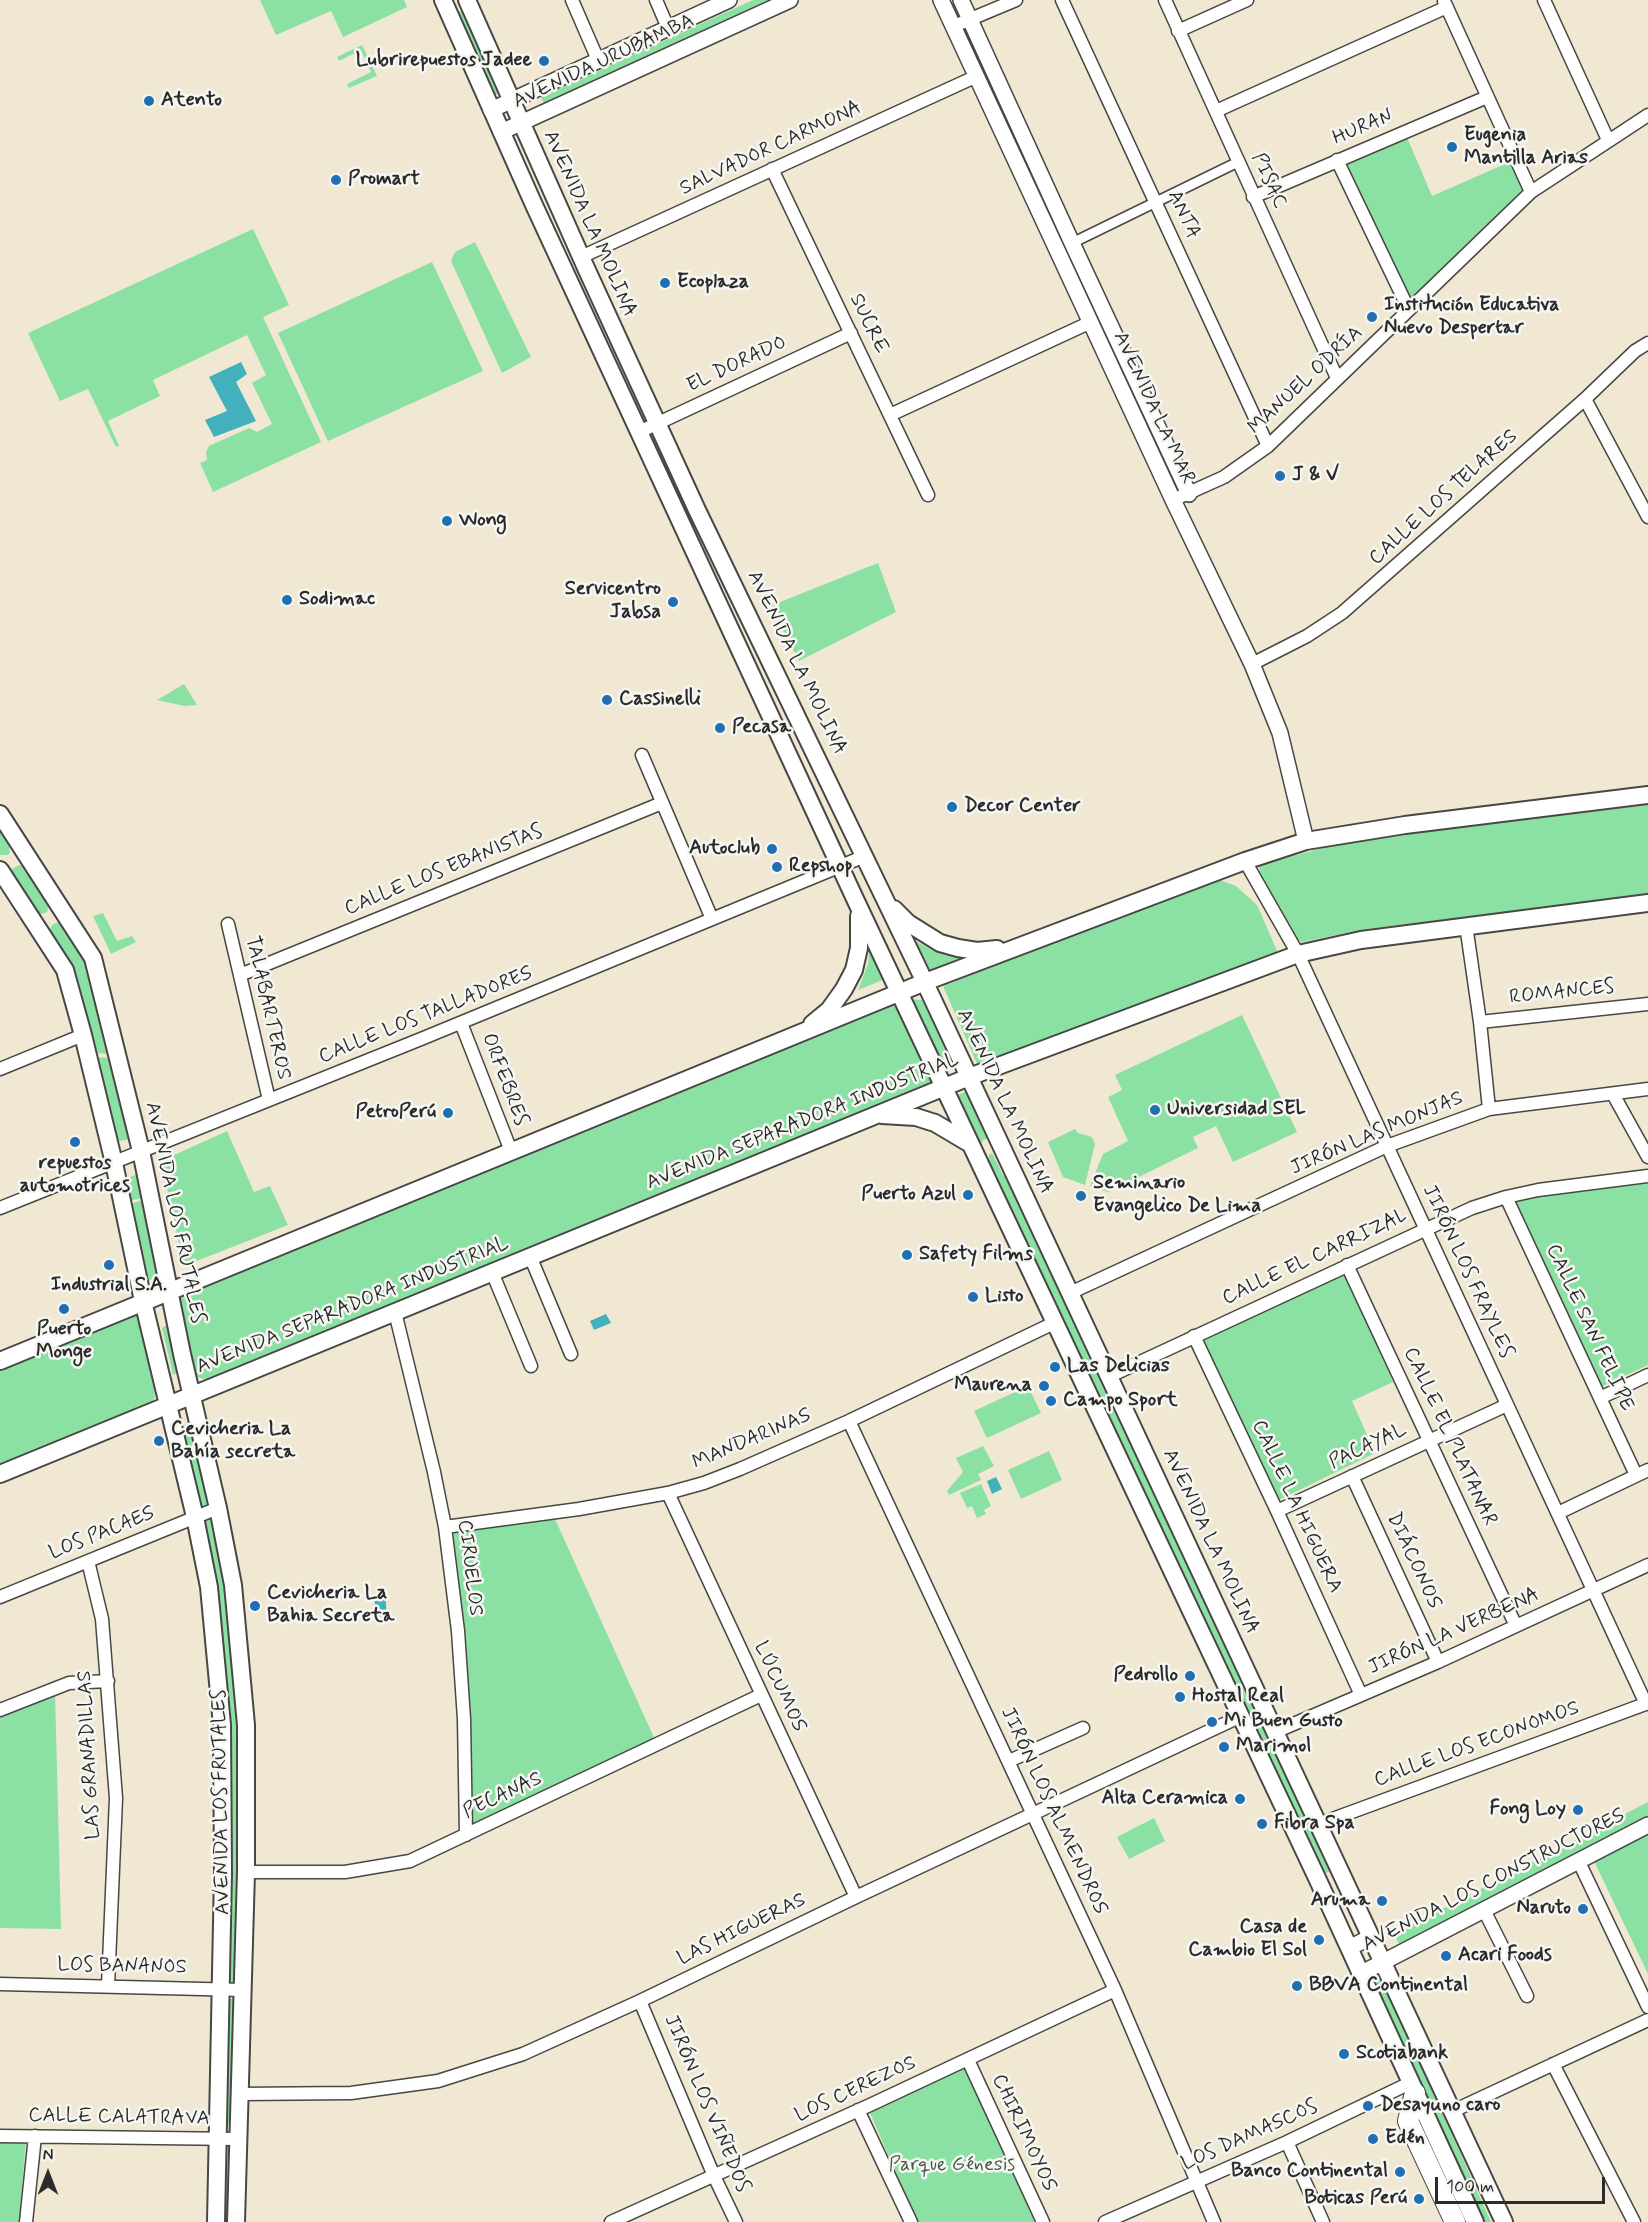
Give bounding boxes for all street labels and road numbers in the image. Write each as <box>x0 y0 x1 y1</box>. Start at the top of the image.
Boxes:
street label: AVENIDA URUBAMBA <box>510 9 698 115</box>
street label: SALVADOR CARMONA <box>677 96 865 202</box>
street label: HURAN <box>1329 105 1397 151</box>
street label: AVENIDA LA MOLINA <box>537 127 641 321</box>
street label: PISAC <box>1245 150 1291 212</box>
street label: ANTA <box>1161 187 1205 243</box>
street label: SUCRE <box>843 290 893 358</box>
street label: MANUEL ODRÍA <box>1244 322 1368 440</box>
street label: AVENIDA LA MAR <box>1107 328 1199 488</box>
street label: EL DORADO <box>683 331 791 399</box>
street label: CALLE LOS TELARES <box>1365 425 1523 571</box>
street label: AVENIDA LA MOLINA <box>741 567 851 759</box>
street label: CALLE LOS EBANISTAS <box>341 820 547 922</box>
street label: TALABARTEROS <box>239 934 295 1082</box>
street label: CALLE LOS TALLADORES <box>316 962 536 1070</box>
street label: ROMANCES <box>1508 976 1616 1010</box>
street label: AVENIDA LA MOLINA <box>951 1006 1057 1198</box>
street label: ORFEBRES <box>475 1030 533 1130</box>
street label: AVENIDA SEPARADORA INDUSTRIAL <box>643 1048 963 1196</box>
street label: JIRÓN LAS MONJAS <box>1287 1087 1467 1181</box>
street label: AVENIDA LOS FRUTALES <box>139 1100 209 1326</box>
street label: JIRÓN LOS FRAYLES <box>1416 1181 1518 1363</box>
street label: CALLE EL CARRIZAL <box>1219 1205 1411 1311</box>
street label: AVENIDA SEPARADORA INDUSTRIAL <box>193 1232 513 1380</box>
street label: CALLE SAN FELIPE <box>1540 1241 1638 1415</box>
street label: CALLE EL PLATANAR <box>1397 1344 1501 1530</box>
street label: MANDARINAS <box>689 1404 815 1476</box>
street label: CALLE LA HIGUERA <box>1245 1417 1347 1597</box>
street label: PACAYAL <box>1326 1419 1410 1475</box>
street label: AVENIDA LA MOLINA <box>1157 1446 1263 1638</box>
street label: LOS PACAES <box>46 1502 158 1566</box>
street label: DIÁCONOS <box>1380 1509 1446 1613</box>
street label: CIRUELOS <box>451 1519 487 1617</box>
street label: JIRÓN LA VERBENA <box>1365 1583 1543 1681</box>
street label: LÚCUMOS <box>748 1638 810 1736</box>
street label: LAS GRANADILLAS <box>74 1670 106 1840</box>
street label: AVENIDA LOS FRUTALES <box>208 1689 236 1915</box>
street label: CALLE LOS ECONOMOS <box>1371 1697 1583 1793</box>
street label: JIRÓN LOS ALMENDROS <box>994 1704 1112 1918</box>
street label: PECANAS <box>460 1767 546 1825</box>
street label: AVENIDA LOS CONSTRUCTORES <box>1359 1804 1629 1958</box>
street label: LAS HIGUERAS <box>674 1889 810 1971</box>
street label: LOS BANANOS <box>57 1954 187 1980</box>
street label: JIRÓN LOS VIÑEDOS <box>658 2012 754 2196</box>
street label: LOS CEREZOS <box>792 2052 920 2128</box>
street label: CHIRIMOYOS <box>985 2071 1061 2195</box>
street label: LOS DAMASCOS <box>1178 2095 1322 2177</box>
street label: CALLE CALATRAVA <box>28 2104 210 2132</box>

